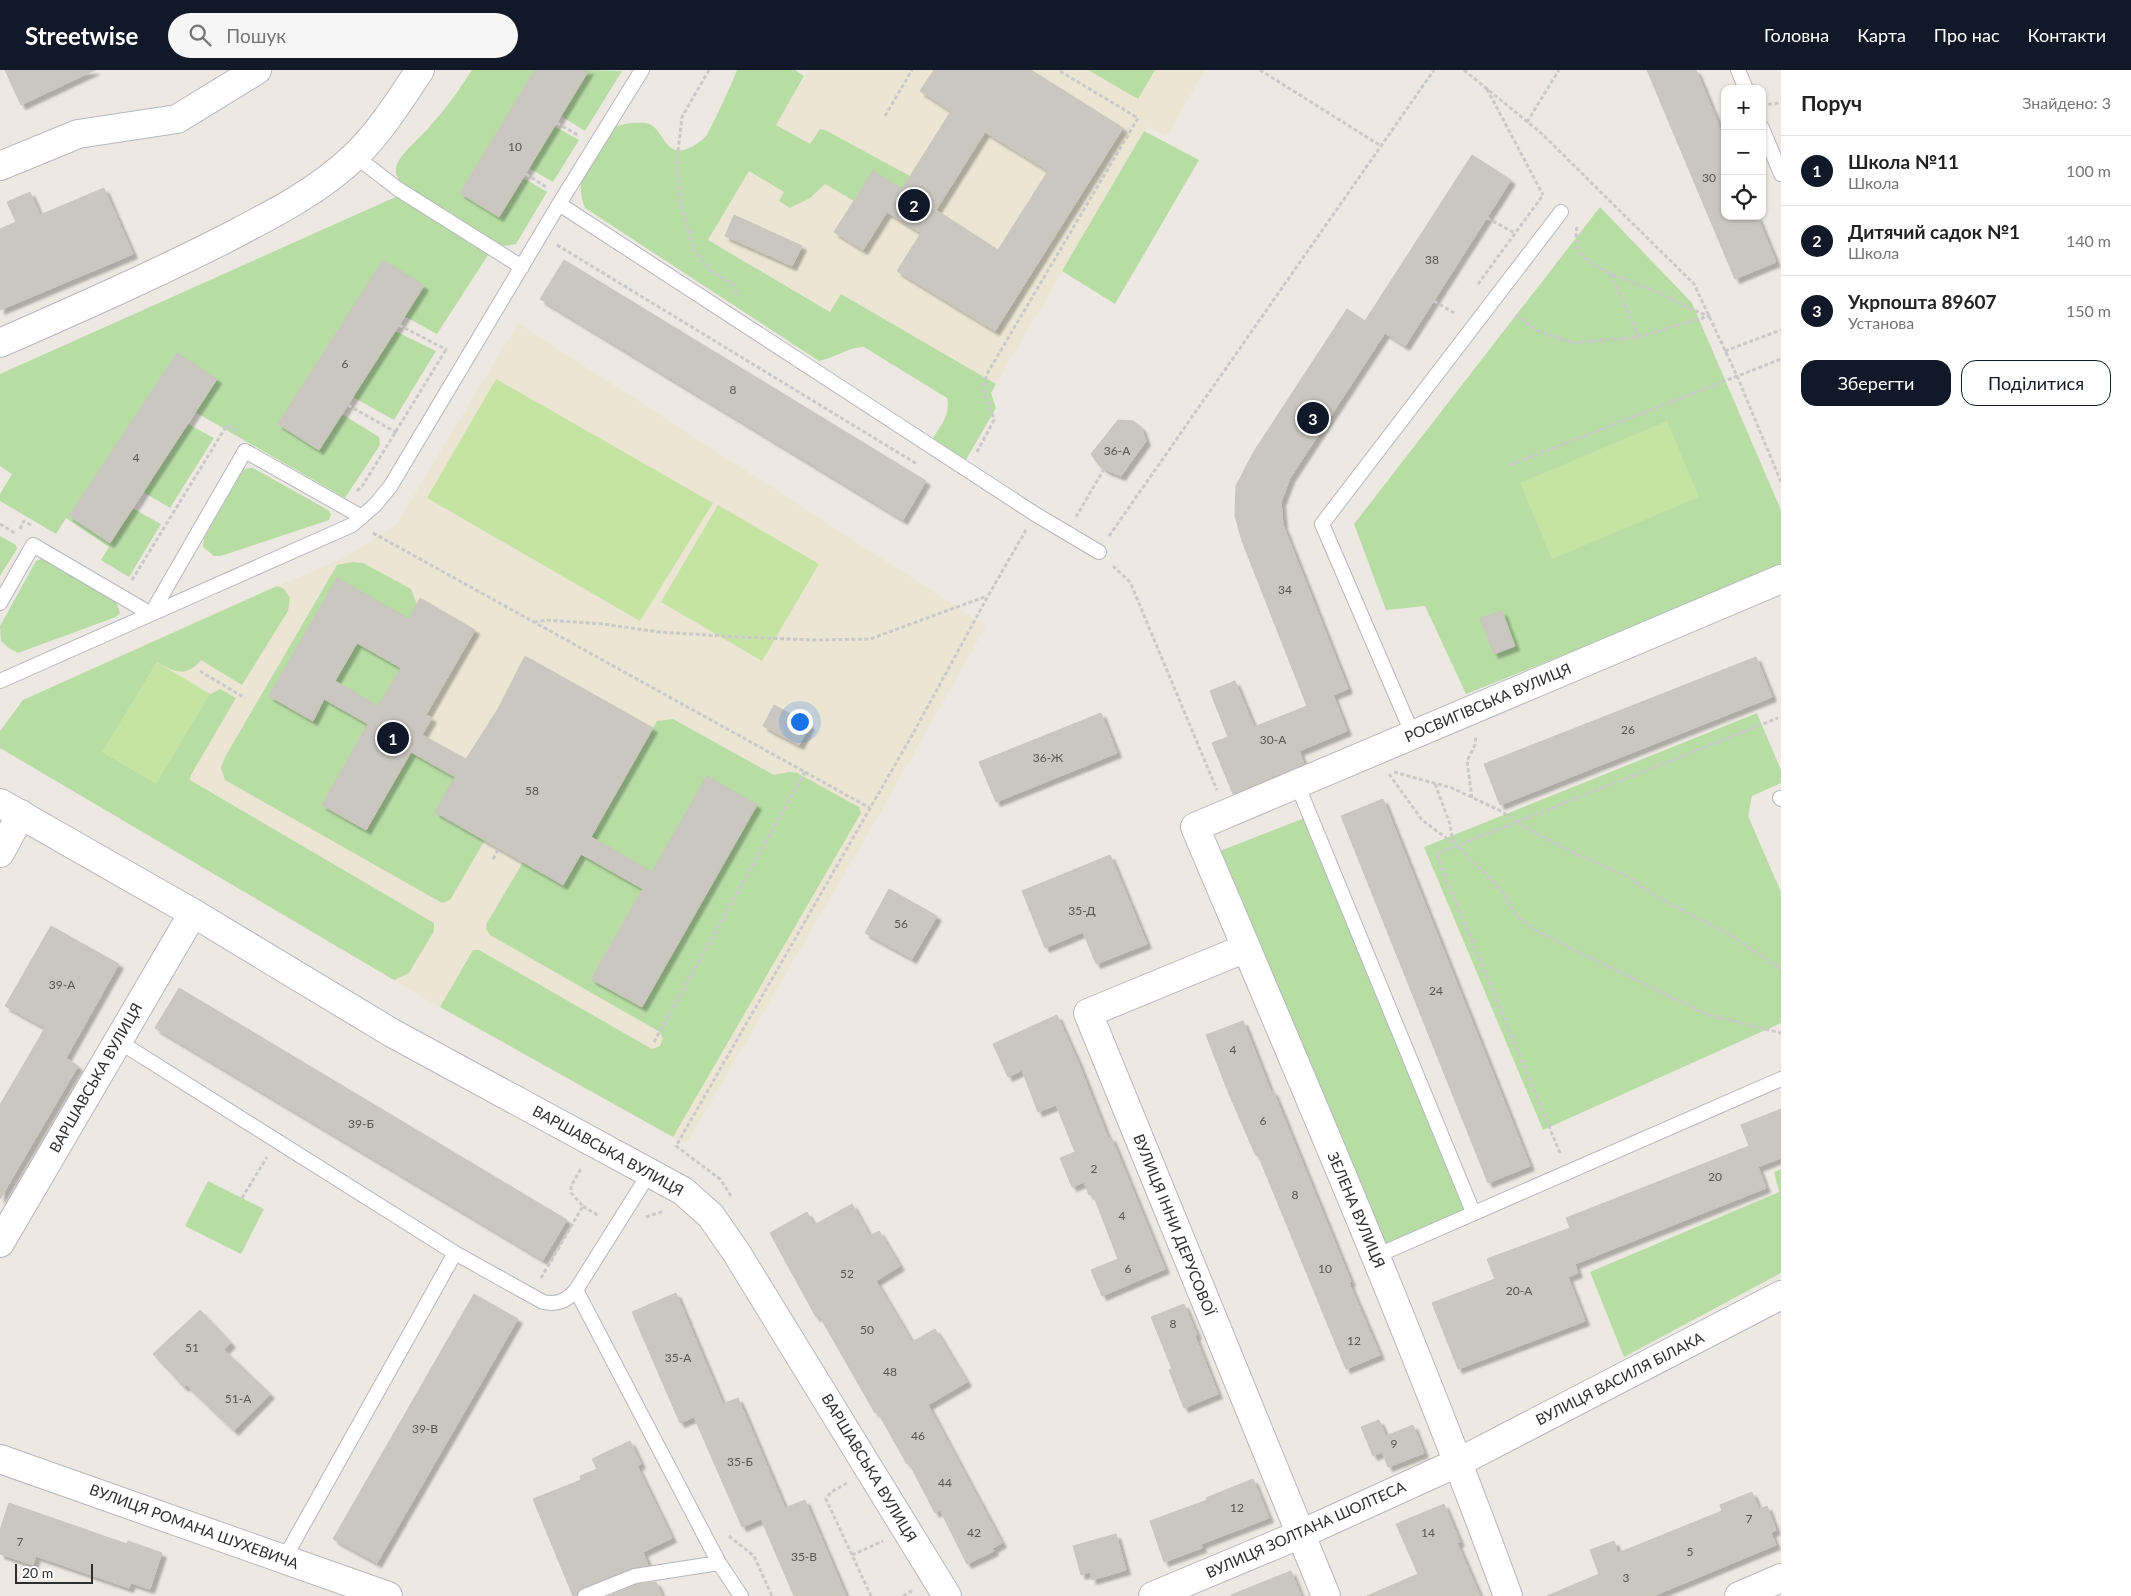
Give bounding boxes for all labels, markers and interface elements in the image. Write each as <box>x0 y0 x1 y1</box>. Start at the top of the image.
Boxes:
search box <box>168 13 518 58</box>
text: Streetwise <box>25 21 138 50</box>
icon: search <box>186 21 214 49</box>
text: Пошук <box>226 24 286 47</box>
text: Головна <box>1764 24 1829 46</box>
text: Карта <box>1857 24 1906 46</box>
text: Про нас <box>1934 24 2000 46</box>
text: Контакти <box>2028 24 2106 46</box>
map controls <box>1721 85 1766 220</box>
button: + <box>1721 85 1766 130</box>
text: Поруч <box>1801 90 1862 115</box>
text: Знайдено: 3 <box>2022 93 2111 112</box>
button: − <box>1721 130 1766 175</box>
house number: 10 <box>508 139 522 154</box>
text: Школа №11 <box>1848 150 1959 173</box>
text: 1 <box>1812 161 1822 180</box>
text: 100 m <box>2066 161 2111 180</box>
house number: 30 <box>1702 170 1716 185</box>
text: Школа <box>1848 173 1899 192</box>
button: locate <box>1721 175 1766 220</box>
pin: 2 <box>898 186 930 224</box>
text: Дитячий садок №1 <box>1848 220 2020 243</box>
text: 2 <box>1812 231 1822 250</box>
text: 140 m <box>2066 231 2111 250</box>
text: Школа <box>1848 243 1899 262</box>
house number: 38 <box>1425 252 1439 267</box>
text: Укрпошта 89607 <box>1848 290 1997 313</box>
text: 3 <box>1812 301 1822 320</box>
text: 150 m <box>2066 301 2111 320</box>
text: Установа <box>1848 313 1914 332</box>
house number: 6 <box>342 356 349 371</box>
button: Зберегти <box>1801 360 1951 406</box>
button: Поділитися <box>1961 360 2111 406</box>
house number: 8 <box>730 382 737 397</box>
pin: 3 <box>1297 399 1329 437</box>
house number: 36-А <box>1104 443 1131 458</box>
house number: 4 <box>133 450 140 465</box>
house number: 34 <box>1278 582 1292 597</box>
street label: РОСВИГІВСЬКА ВУЛИЦЯ <box>1402 659 1574 745</box>
your location <box>787 709 813 735</box>
pin: 1 <box>377 719 409 757</box>
house number: 26 <box>1621 722 1635 737</box>
house number: 30-А <box>1260 732 1287 747</box>
house number: 36-Ж <box>1033 750 1064 765</box>
house number: 58 <box>525 783 539 798</box>
house number: 35-Д <box>1068 903 1096 918</box>
house number: 56 <box>894 916 908 931</box>
house number: 39-А <box>49 977 76 992</box>
house number: 24 <box>1429 983 1443 998</box>
street label: ВАРШАВСЬКА ВУЛИЦЯ <box>45 999 145 1156</box>
house number: 4 <box>1230 1042 1237 1057</box>
street label: ВАРШАВСЬКА ВУЛИЦЯ <box>530 1101 687 1199</box>
house number: 6 <box>1260 1113 1267 1128</box>
house number: 39-Б <box>348 1116 374 1131</box>
street label: ВУЛИЦЯ ІННИ ДЕРУСОВОЇ <box>1130 1131 1220 1319</box>
street label: ЗЕЛЕНА ВУЛИЦЯ <box>1324 1149 1389 1270</box>
house number: 2 <box>1091 1161 1098 1176</box>
house number: 20 <box>1708 1169 1722 1184</box>
house number: 8 <box>1292 1187 1299 1202</box>
house number: 4 <box>1119 1208 1126 1223</box>
house number: 6 <box>1125 1261 1132 1276</box>
house number: 10 <box>1318 1261 1332 1276</box>
house number: 52 <box>840 1266 854 1281</box>
house number: 20-А <box>1506 1283 1533 1298</box>
house number: 8 <box>1170 1316 1177 1331</box>
house number: 50 <box>860 1322 874 1337</box>
street label: ВУЛИЦЯ ВАСИЛЯ БІЛАКА <box>1533 1327 1707 1428</box>
house number: 12 <box>1347 1333 1361 1348</box>
house number: 51 <box>185 1340 199 1355</box>
house number: 35-А <box>665 1350 692 1365</box>
house number: 48 <box>883 1364 897 1379</box>
street label: ВАРШАВСЬКА ВУЛИЦЯ <box>818 1390 921 1545</box>
house number: 51-А <box>225 1391 252 1406</box>
house number: 39-В <box>412 1421 438 1436</box>
house number: 46 <box>911 1428 925 1443</box>
house number: 9 <box>1391 1436 1398 1451</box>
house number: 35-Б <box>727 1454 753 1469</box>
house number: 44 <box>938 1475 952 1490</box>
street label: ВУЛИЦЯ ЗОЛТАНА ШОЛТЕСА <box>1203 1476 1409 1581</box>
street label: ВУЛИЦЯ РОМАНА ШУХЕВИЧА <box>87 1480 302 1573</box>
house number: 12 <box>1230 1500 1244 1515</box>
house number: 7 <box>1746 1511 1753 1526</box>
house number: 42 <box>967 1525 981 1540</box>
house number: 14 <box>1421 1525 1435 1540</box>
house number: 7 <box>17 1534 24 1549</box>
house number: 5 <box>1687 1544 1694 1559</box>
house number: 35-В <box>791 1549 817 1564</box>
scale bar <box>15 1561 92 1584</box>
text: 20 m <box>22 1564 53 1581</box>
house number: 3 <box>1623 1570 1630 1585</box>

